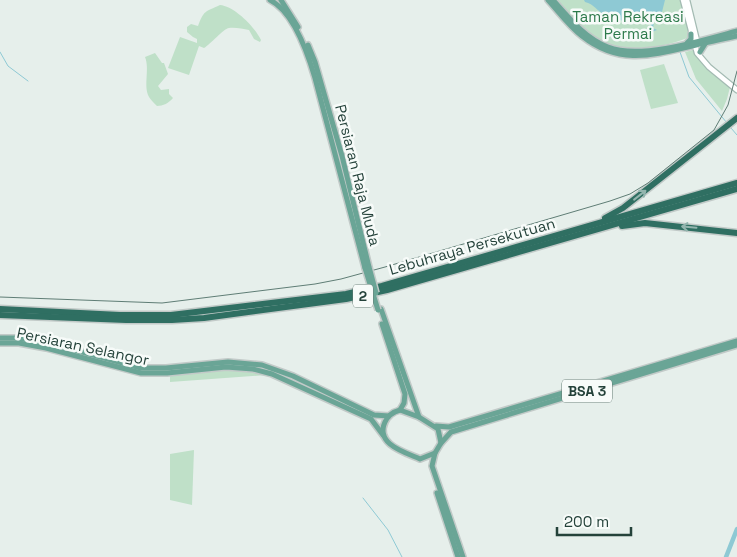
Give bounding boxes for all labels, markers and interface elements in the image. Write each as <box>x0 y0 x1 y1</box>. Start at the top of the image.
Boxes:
park label: Taman Rekreasi Permai <box>572 7 684 43</box>
street label: Persiaran Raja Muda <box>331 102 385 248</box>
one-way arrow <box>633 189 646 200</box>
street label: Lebuhraya Persekutuan <box>387 213 557 279</box>
one-way arrow <box>681 222 697 232</box>
road number: 2 <box>353 284 373 308</box>
street label: Persiaran Selangor <box>15 323 151 369</box>
road number: BSA 3 <box>562 380 612 402</box>
scale bar <box>557 504 631 536</box>
text: 200 m <box>564 512 609 531</box>

